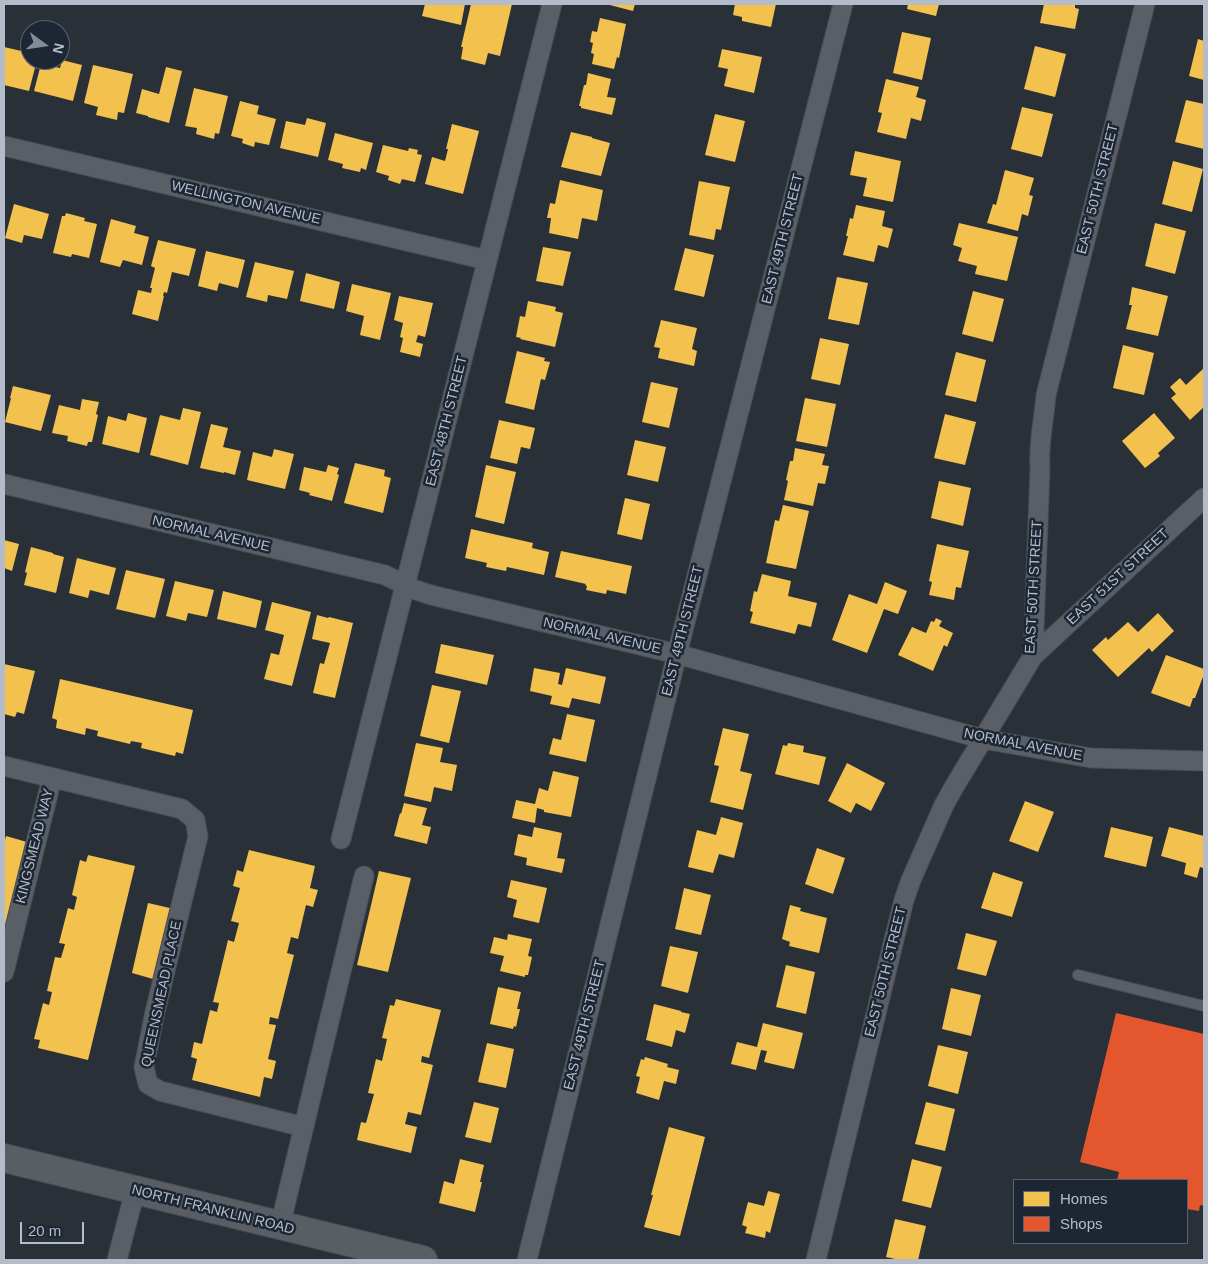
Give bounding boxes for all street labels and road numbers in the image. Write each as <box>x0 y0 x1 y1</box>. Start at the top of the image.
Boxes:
street label: EAST 50TH STREET <box>1074 122 1122 256</box>
street label: EAST 49TH STREET <box>759 172 807 306</box>
street label: WELLINGTON AVENUE <box>170 178 322 228</box>
street label: EAST 48TH STREET <box>423 354 471 488</box>
street label: NORMAL AVENUE <box>150 512 272 556</box>
street label: EAST 50TH STREET <box>1022 520 1046 654</box>
street label: EAST 51ST STREET <box>1064 525 1172 629</box>
street label: EAST 49TH STREET <box>659 564 707 698</box>
street label: NORMAL AVENUE <box>541 614 663 658</box>
street label: NORMAL AVENUE <box>962 725 1084 765</box>
street label: KINGSMEAD WAY <box>13 787 57 905</box>
street label: EAST 50TH STREET <box>862 905 910 1039</box>
street label: QUEENSMEAD PLACE <box>138 919 186 1069</box>
street label: EAST 49TH STREET <box>561 958 609 1092</box>
street label: NORTH FRANKLIN ROAD <box>130 1182 296 1238</box>

